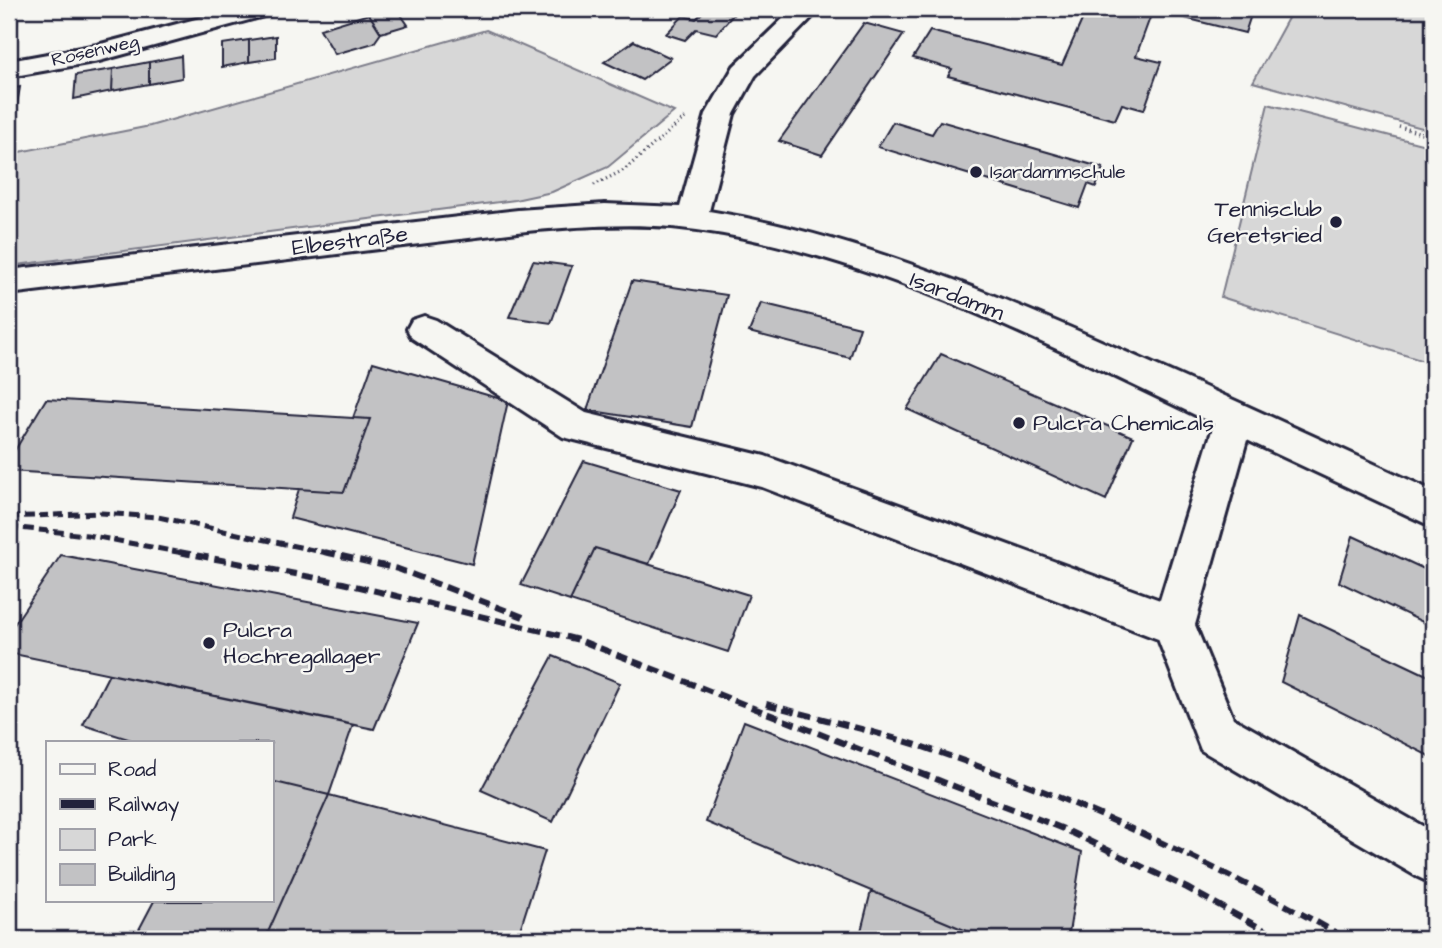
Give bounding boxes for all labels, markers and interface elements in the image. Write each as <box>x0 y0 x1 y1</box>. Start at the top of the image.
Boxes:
street label: Rosenweg <box>49 28 142 75</box>
place label: Isardammschule <box>990 159 1125 186</box>
marker: Isardammschule <box>968 164 984 180</box>
place label: Tennisclub Geretsried <box>1207 193 1322 251</box>
marker: Tennisclub Geretsried <box>1328 214 1344 230</box>
street label: Elbestraße <box>290 218 410 264</box>
street label: Isardamm <box>905 263 1009 329</box>
place label: Pulcra Chemicals <box>1033 407 1214 439</box>
marker: Pulcra Chemicals <box>1011 415 1027 431</box>
place label: Pulcra Hochregallager <box>223 614 381 673</box>
marker: Pulcra Hochregallager <box>201 635 217 651</box>
legend <box>46 741 273 902</box>
text: Road <box>108 755 156 784</box>
text: Railway <box>108 790 180 821</box>
text: Park <box>108 825 157 854</box>
text: Building <box>108 860 176 891</box>

